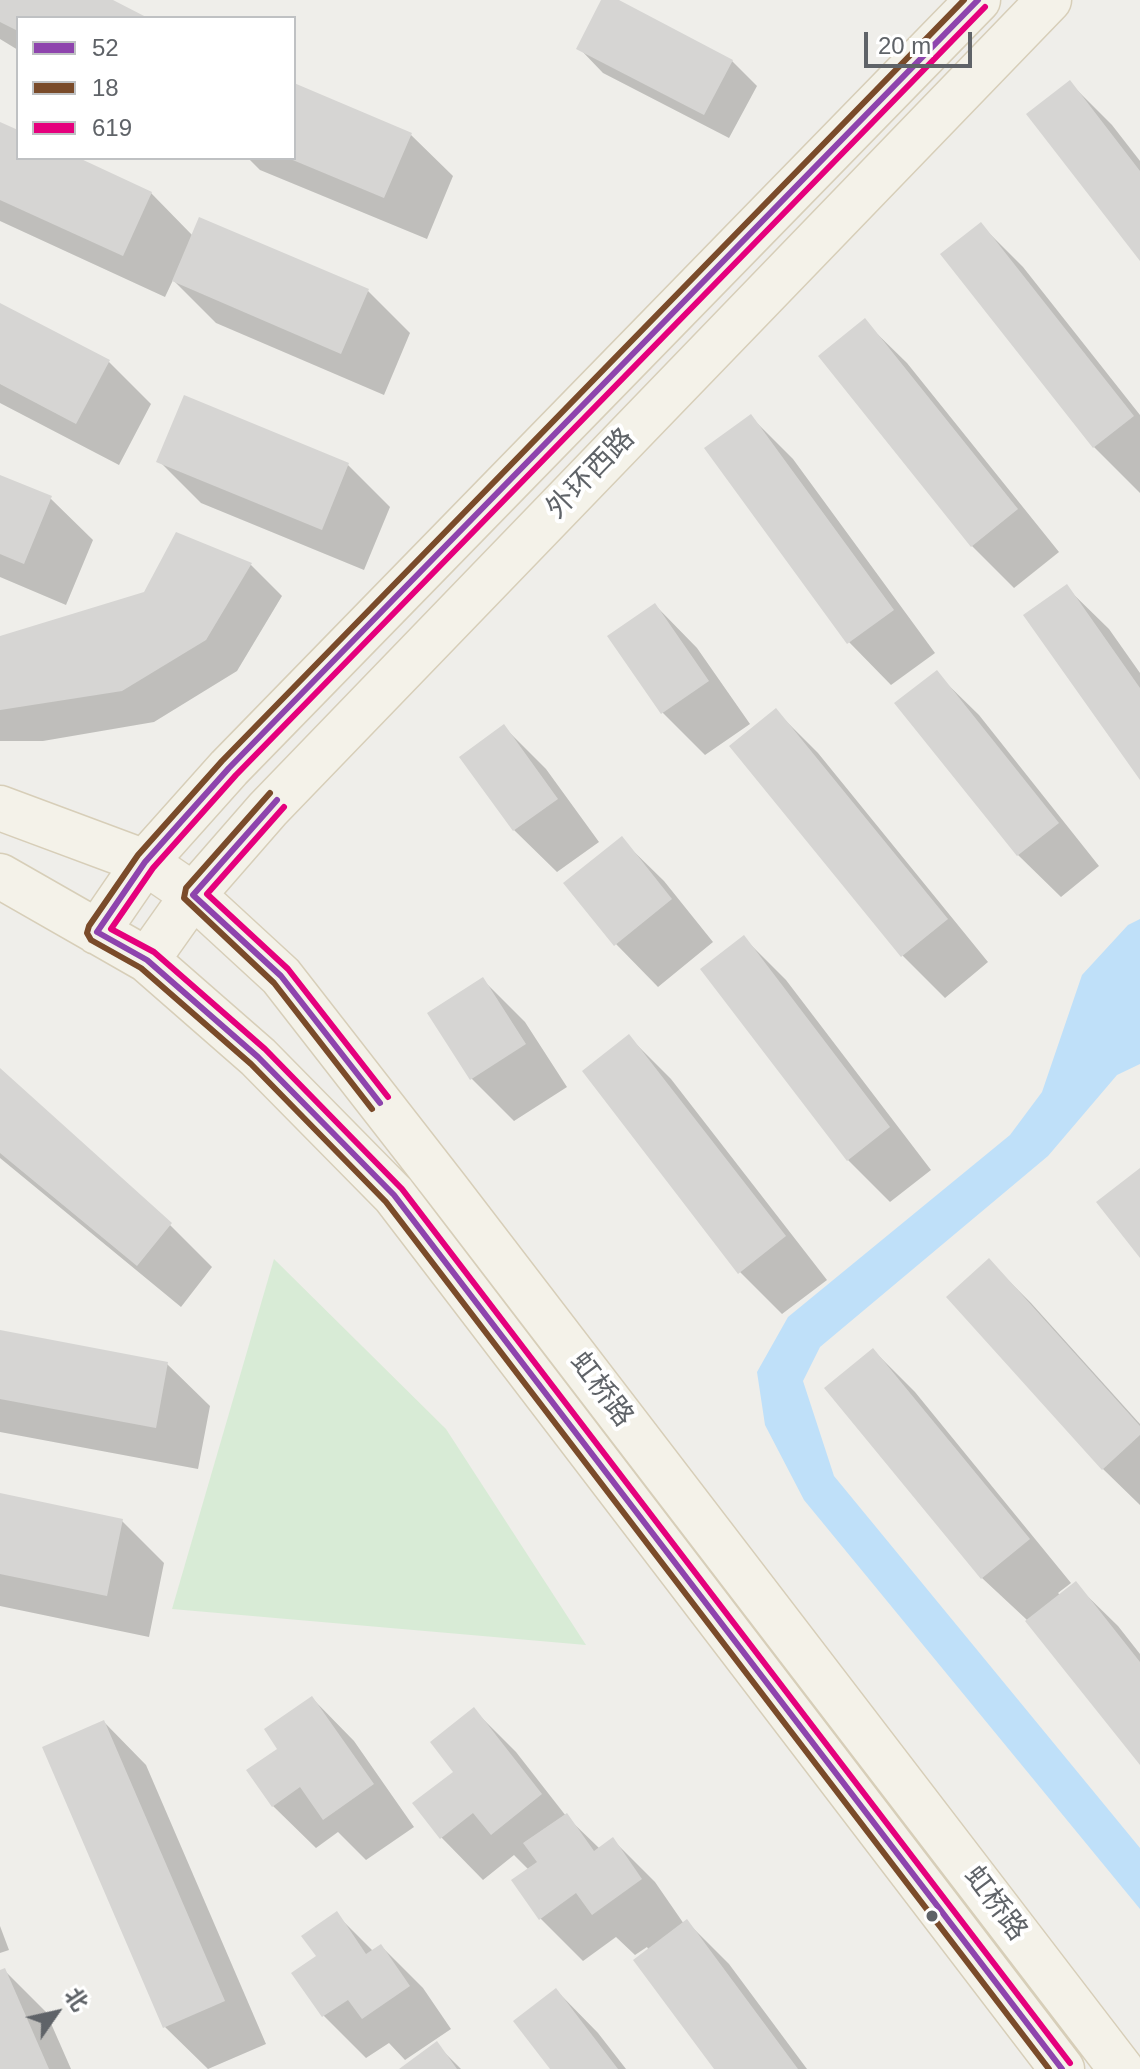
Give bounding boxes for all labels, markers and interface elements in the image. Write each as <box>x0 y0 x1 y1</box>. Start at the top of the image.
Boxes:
legend <box>16 16 296 160</box>
scale bar <box>868 16 976 66</box>
text: 20 m <box>878 32 931 59</box>
text: 52 <box>92 34 119 61</box>
text: 18 <box>92 74 119 101</box>
text: 619 <box>92 114 132 141</box>
street label: 外环西路 <box>540 422 642 526</box>
street label: 虹桥路 <box>562 1346 640 1434</box>
street label: 虹桥路 <box>956 1860 1034 1948</box>
unlabelled marker <box>924 1908 940 1924</box>
north arrow <box>16 1973 96 2053</box>
text: 北 <box>60 1983 93 2015</box>

